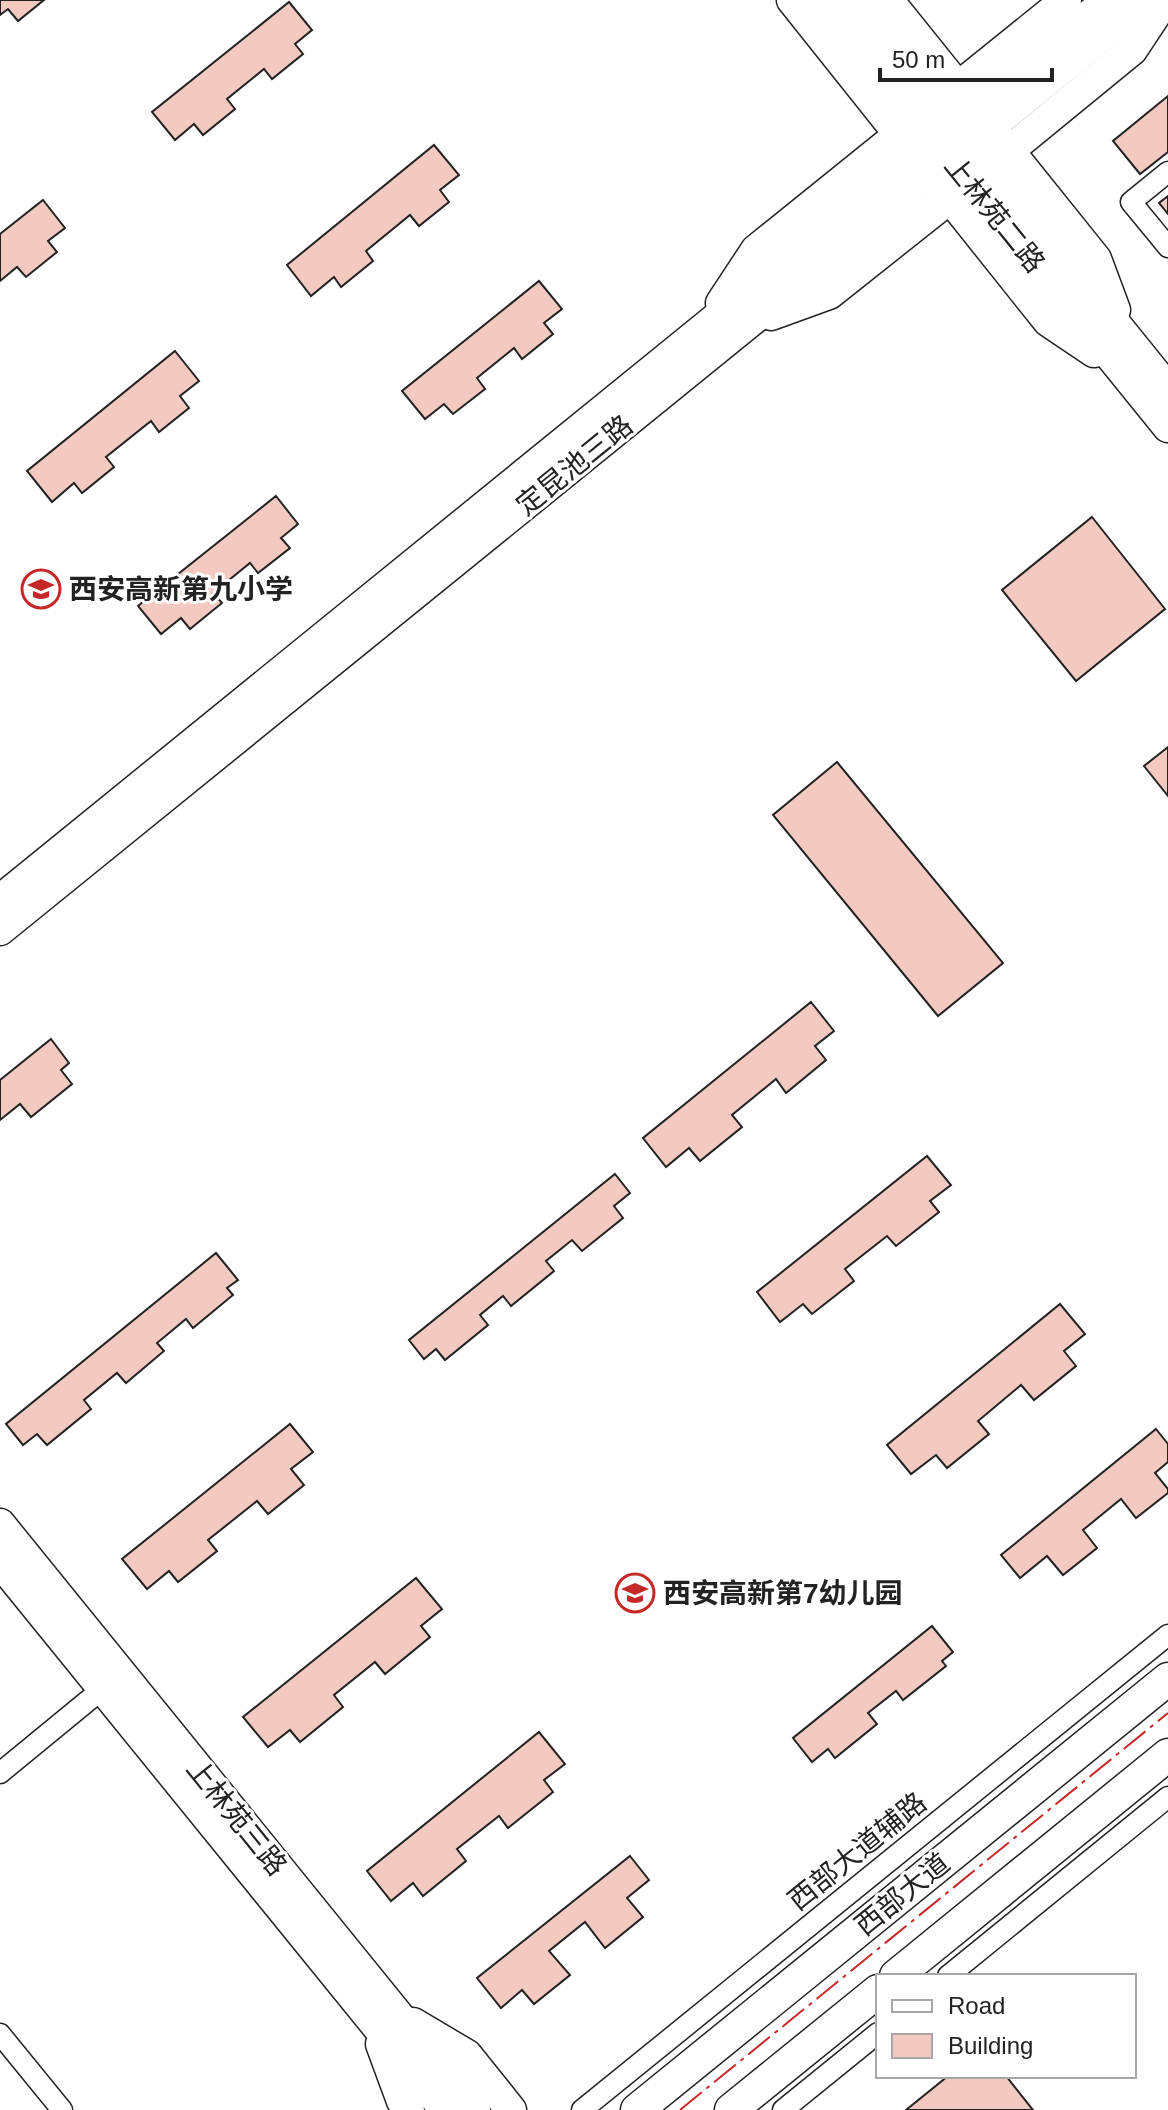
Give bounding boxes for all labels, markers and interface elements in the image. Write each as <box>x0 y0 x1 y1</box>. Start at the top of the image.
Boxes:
scale bar <box>880 32 1052 82</box>
text: 50 m <box>892 46 945 73</box>
street label: 上林苑二路 <box>939 150 1051 278</box>
street label: 定昆池三路 <box>510 409 638 521</box>
school or university icon: 西安高新第九小学 <box>20 568 62 610</box>
place label: 西安高新第九小学 <box>69 574 293 605</box>
school or university icon: 西安高新第7幼儿园 <box>614 1572 656 1614</box>
place label: 西安高新第7幼儿园 <box>663 1578 903 1609</box>
street label: 上林苑三路 <box>181 1753 293 1881</box>
street label: 西部大道辅路 <box>781 1785 933 1917</box>
street label: 西部大道 <box>848 1846 956 1942</box>
legend <box>876 1974 1136 2078</box>
text: Road <box>948 1992 1005 2019</box>
text: Building <box>948 2032 1033 2059</box>

